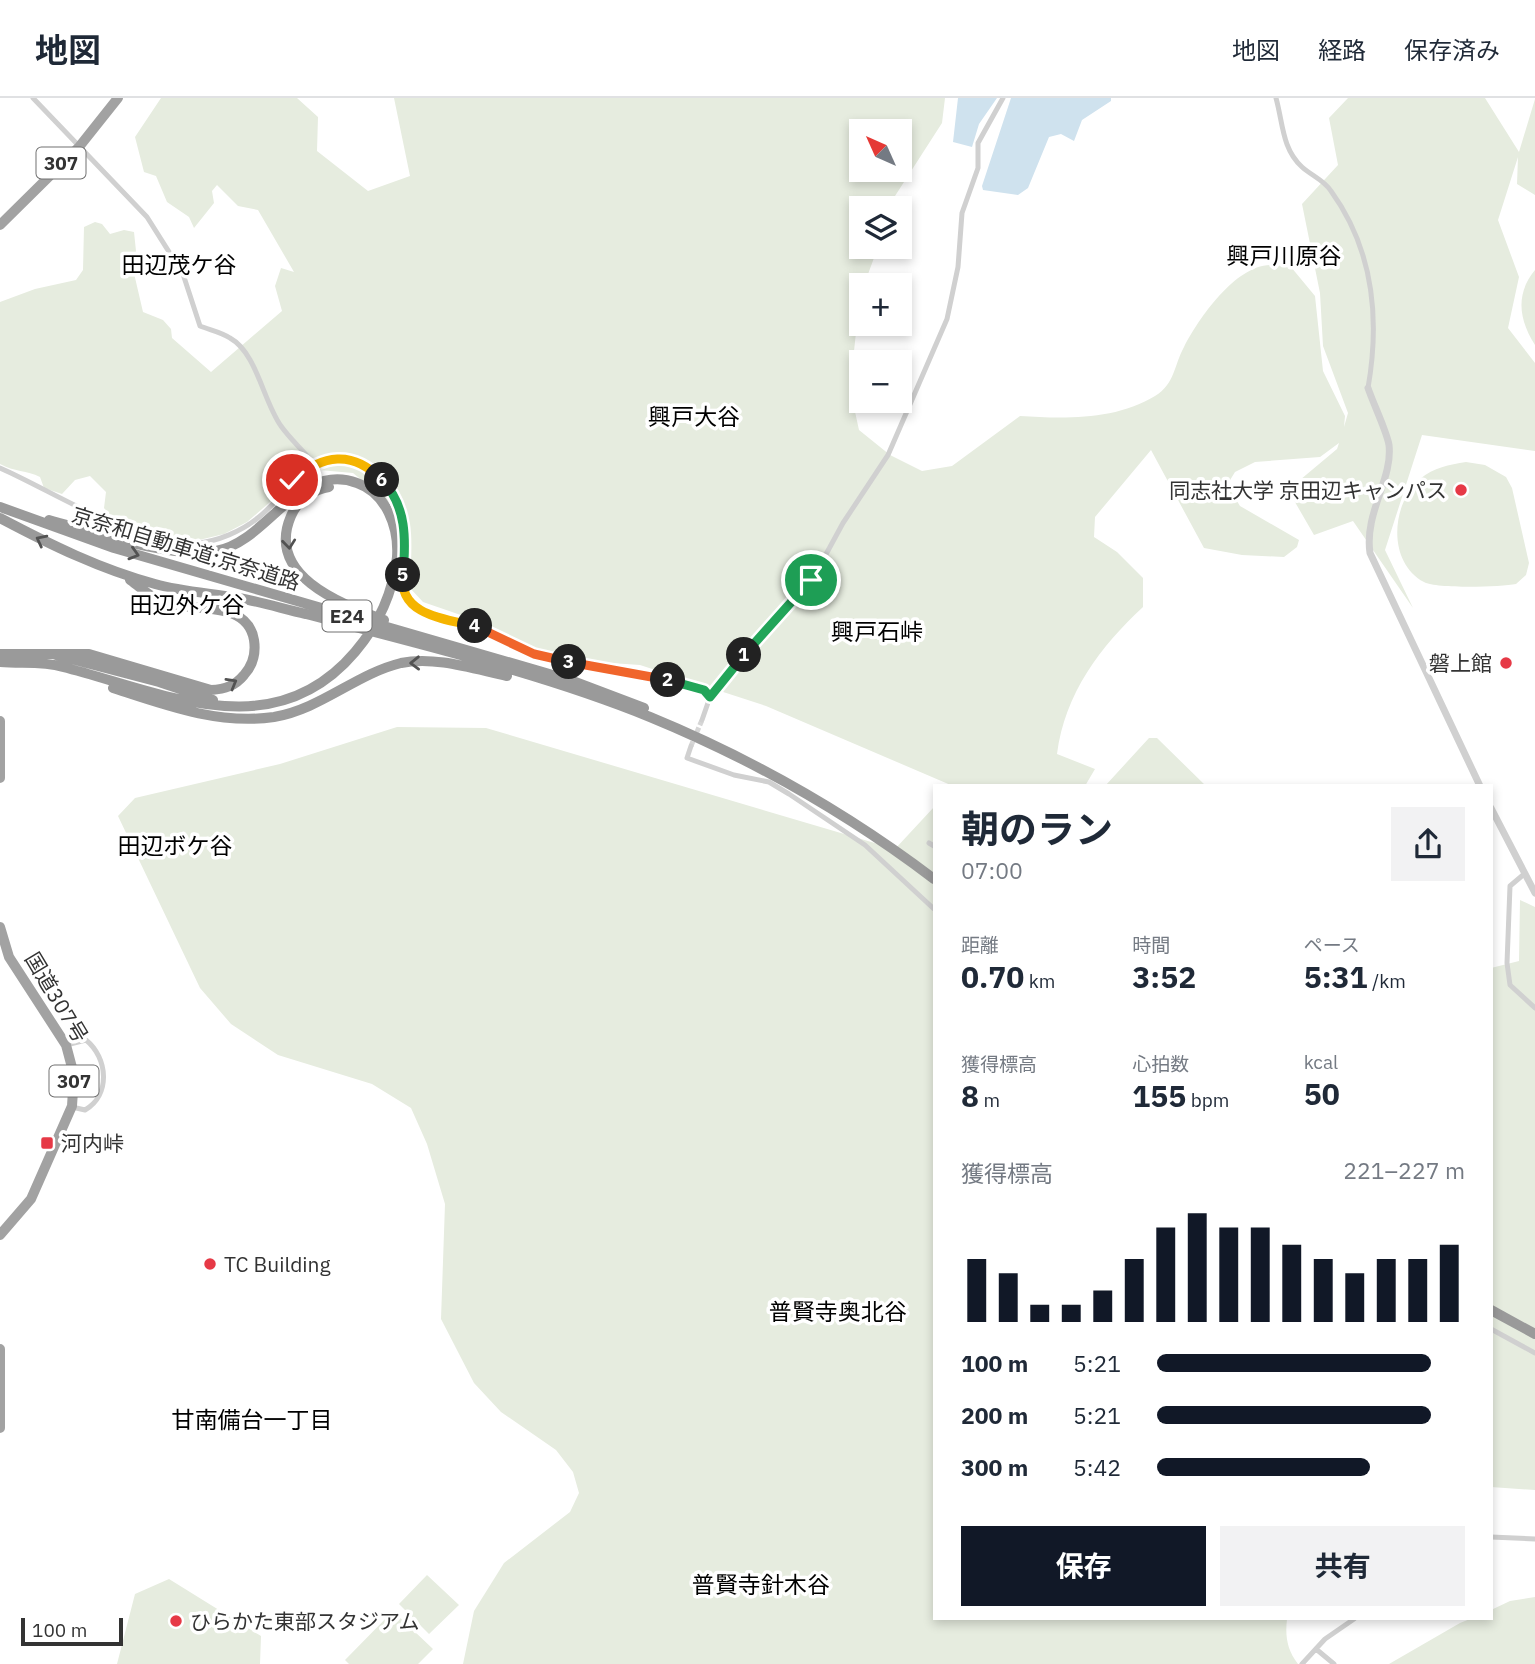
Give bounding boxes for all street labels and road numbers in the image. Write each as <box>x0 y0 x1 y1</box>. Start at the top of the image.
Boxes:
road number: 307 <box>36 148 86 178</box>
street label: 京奈和自動車道;京奈道路 <box>69 500 303 596</box>
road number: E24 <box>322 601 372 632</box>
street label: 国道307号 <box>19 947 95 1047</box>
road number: 307 <box>50 1065 98 1096</box>

